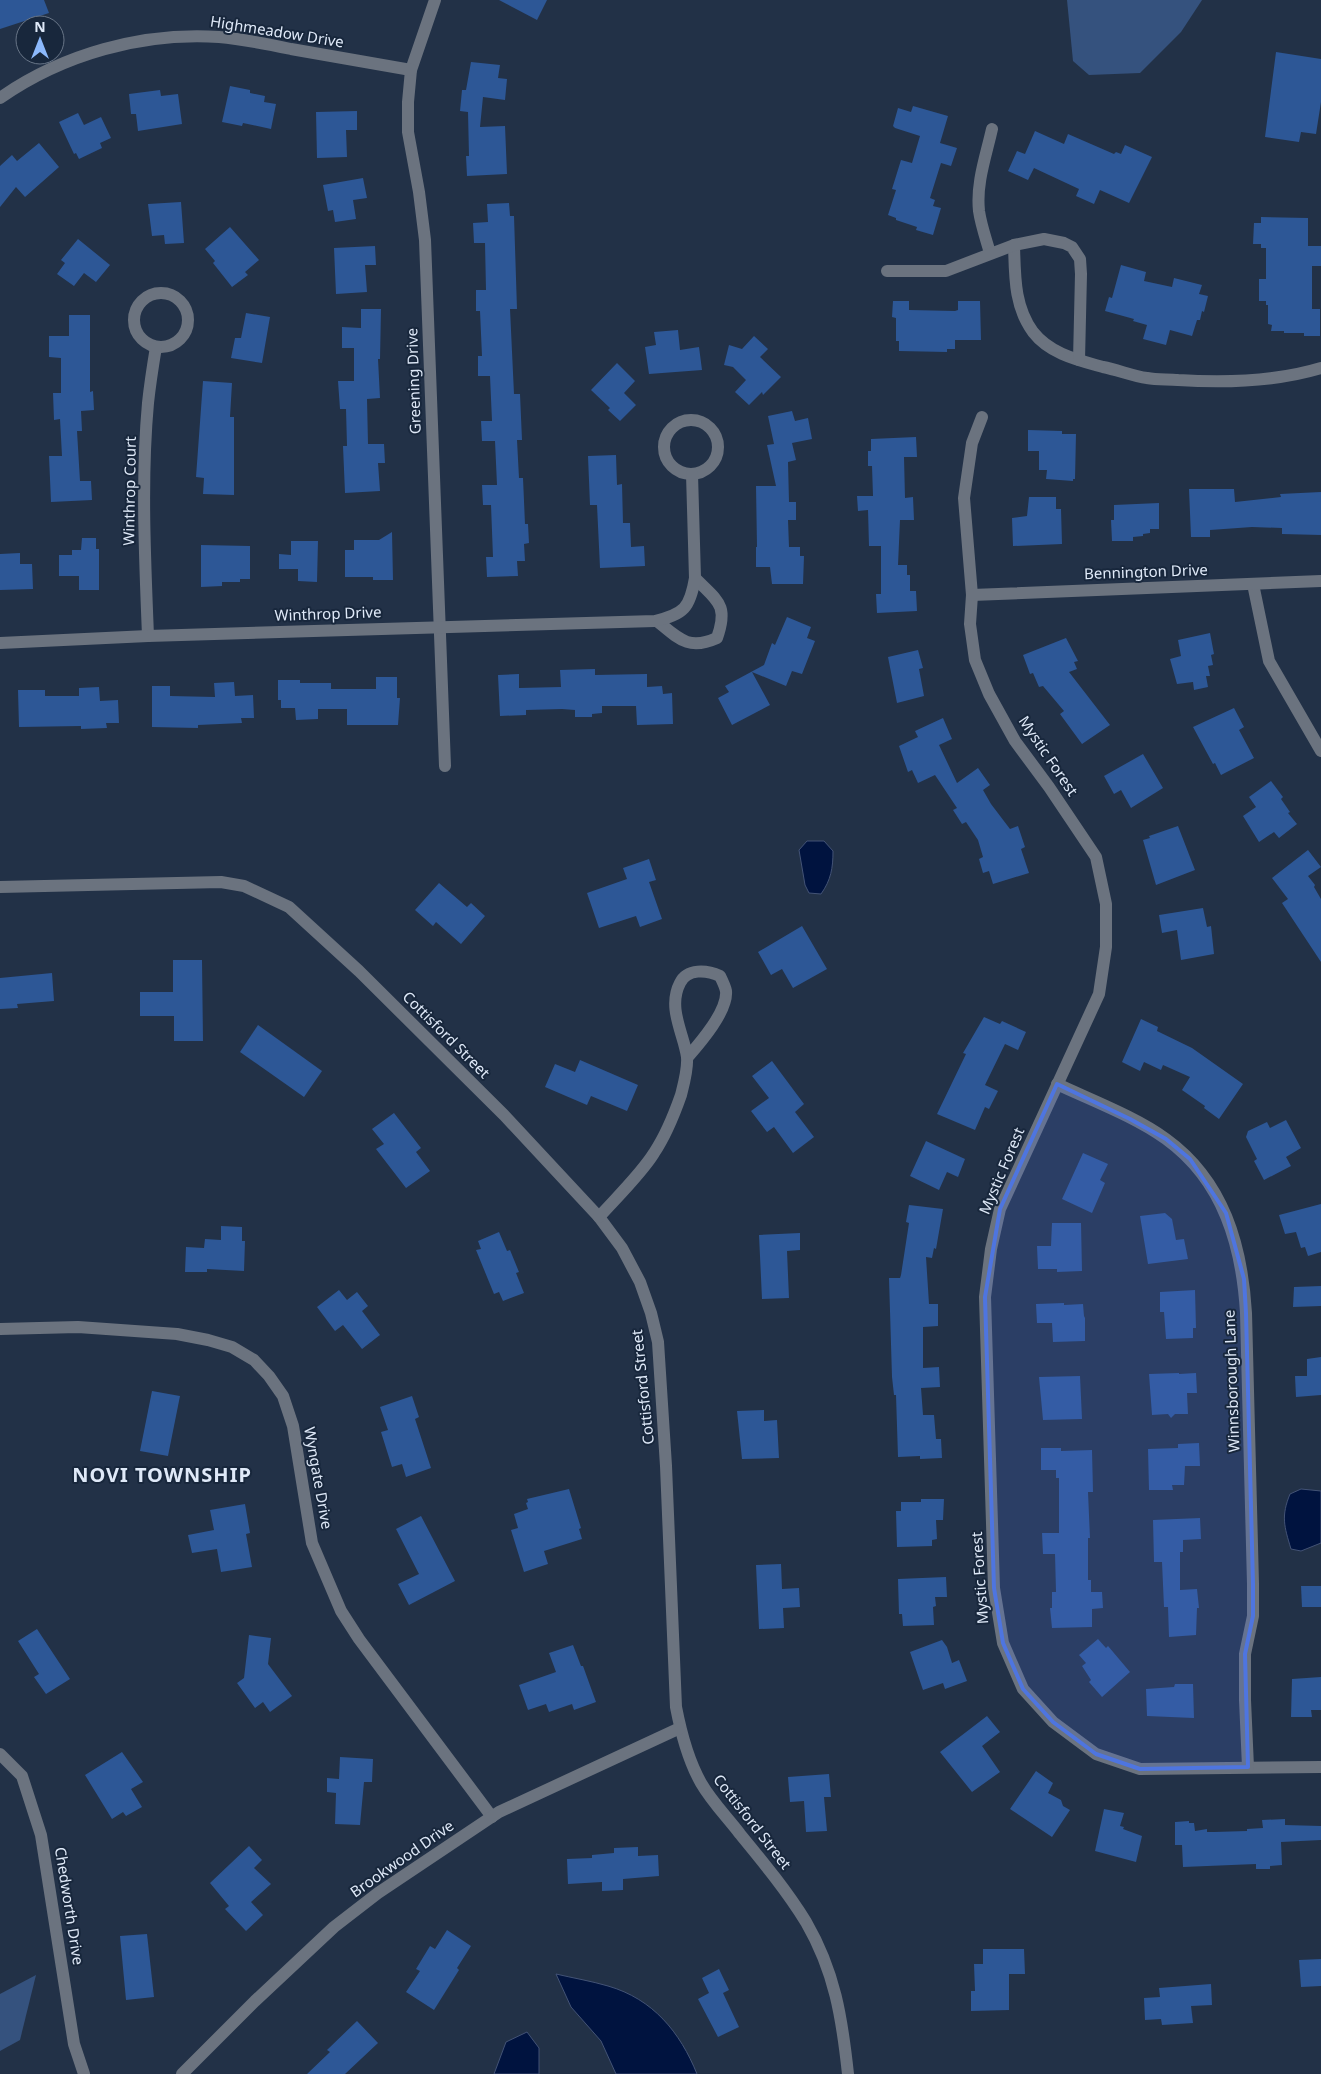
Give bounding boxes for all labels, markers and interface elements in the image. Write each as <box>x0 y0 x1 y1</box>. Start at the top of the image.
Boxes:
street label: Highmeadow Drive <box>209 11 345 51</box>
north arrow <box>15 15 65 65</box>
text: N <box>34 17 46 36</box>
street label: Greening Drive <box>401 328 425 435</box>
street label: Winthrop Court <box>118 436 140 546</box>
street label: Bennington Drive <box>1084 559 1208 583</box>
street label: Winthrop Drive <box>274 601 382 625</box>
street label: Mystic Forest <box>1015 711 1083 800</box>
street label: Cottisford Street <box>399 986 495 1083</box>
street label: Mystic Forest <box>974 1124 1029 1217</box>
street label: Winnsborough Lane <box>1219 1309 1243 1453</box>
street label: Cottisford Street <box>626 1328 658 1446</box>
street label: Wyngate Drive <box>300 1425 338 1530</box>
district label: NOVI TOWNSHIP <box>72 1461 252 1488</box>
street label: Mystic Forest <box>966 1531 992 1625</box>
street label: Cottisford Street <box>709 1770 797 1874</box>
street label: Brookwood Drive <box>346 1815 457 1901</box>
street label: Chedworth Drive <box>51 1845 89 1966</box>

